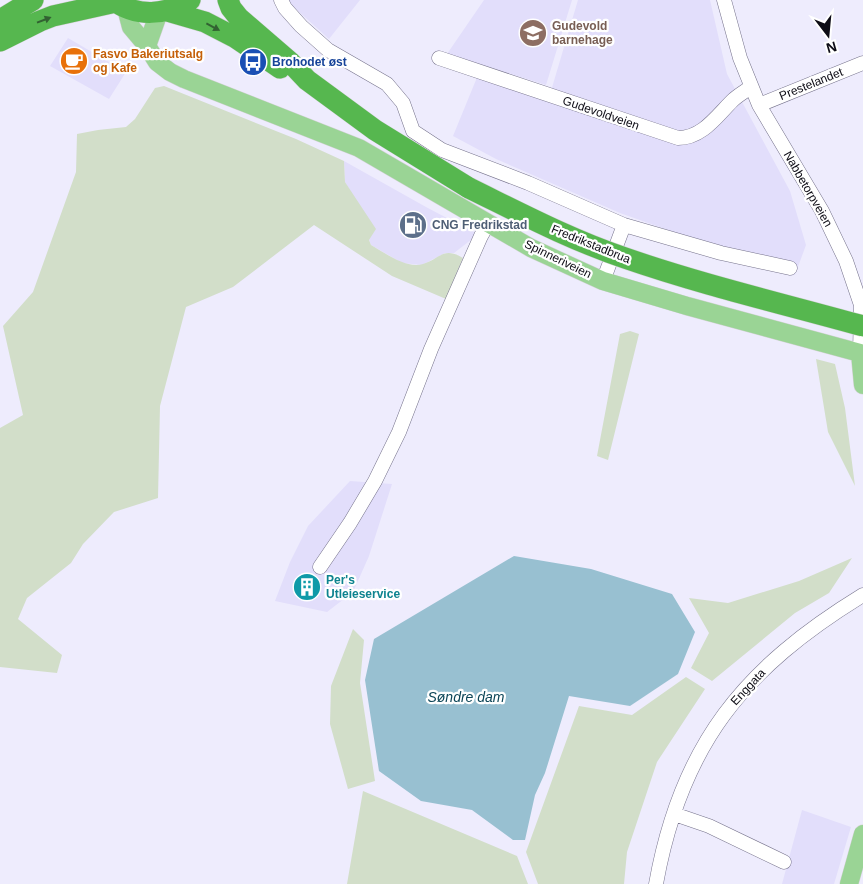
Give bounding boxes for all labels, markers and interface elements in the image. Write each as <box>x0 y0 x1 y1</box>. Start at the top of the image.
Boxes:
north arrow <box>803 10 853 60</box>
one-way arrow <box>37 16 52 24</box>
school or university icon: Gudevold barnehage <box>518 18 548 48</box>
place label: Gudevold barnehage <box>552 19 613 47</box>
one-way arrow <box>206 23 221 31</box>
text: N <box>825 38 839 57</box>
cafe icon: Fasvo Bakeriutsalg og Kafe <box>59 46 89 76</box>
place label: Fasvo Bakeriutsalg og Kafe <box>93 47 203 75</box>
bus stop icon: Brohodet øst <box>238 47 268 77</box>
place label: Brohodet øst <box>272 55 347 69</box>
street label: Prestelandet <box>777 65 845 103</box>
street label: Gudevoldveien <box>561 93 641 133</box>
street label: Nabbetorpveien <box>781 149 835 229</box>
fuel station icon: CNG Fredrikstad <box>398 210 428 240</box>
place label: CNG Fredrikstad <box>432 218 527 232</box>
street label: Fredrikstadbrua <box>549 222 633 266</box>
street label: Spinneriveien <box>522 237 594 281</box>
building icon: Per's Utleieservice <box>292 572 322 602</box>
place label: Per's Utleieservice <box>326 573 400 601</box>
street label: Enggata <box>728 666 769 708</box>
water label: Søndre dam <box>427 689 505 705</box>

